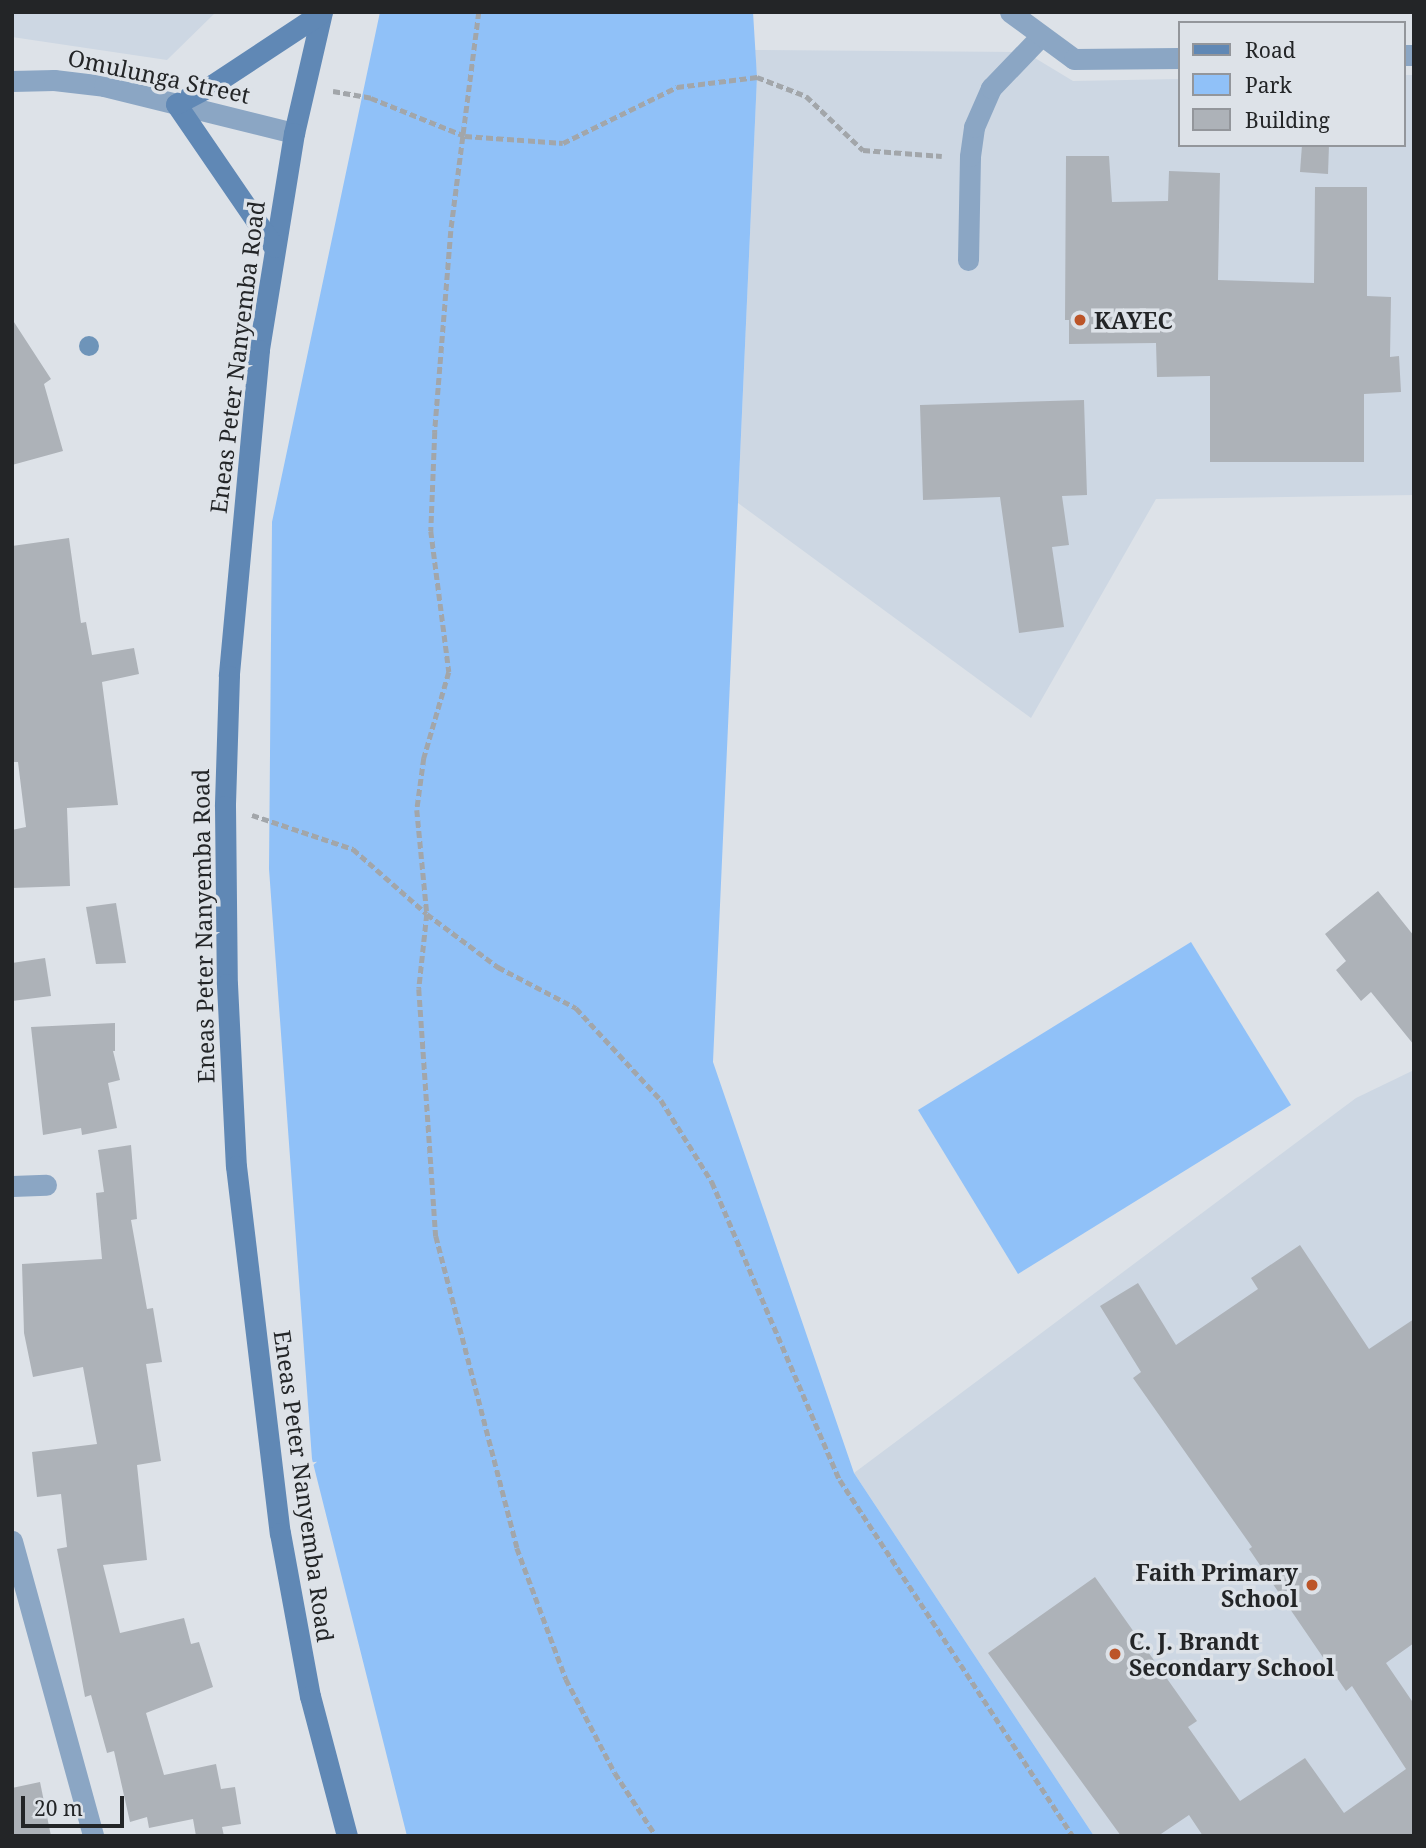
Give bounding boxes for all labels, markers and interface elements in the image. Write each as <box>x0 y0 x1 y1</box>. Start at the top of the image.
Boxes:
legend <box>1178 21 1405 147</box>
text: Road <box>1245 36 1296 64</box>
street label: Omulunga Street <box>65 43 253 109</box>
text: Park <box>1245 71 1292 99</box>
text: Building <box>1245 106 1330 134</box>
street label: Eneas Peter Nanyemba Road <box>204 199 270 515</box>
place label: KAYEC <box>1094 306 1173 334</box>
marker: KAYEC <box>1072 312 1088 328</box>
street label: Eneas Peter Nanyemba Road <box>186 768 220 1084</box>
street label: Eneas Peter Nanyemba Road <box>268 1328 340 1644</box>
place label: Faith Primary School <box>1135 1558 1298 1612</box>
marker: Faith Primary School <box>1304 1577 1320 1593</box>
place label: C. J. Brandt Secondary School <box>1129 1627 1334 1681</box>
marker: C. J. Brandt Secondary School <box>1107 1646 1123 1662</box>
scale bar <box>24 1782 128 1826</box>
text: 20 m <box>34 1794 83 1822</box>

